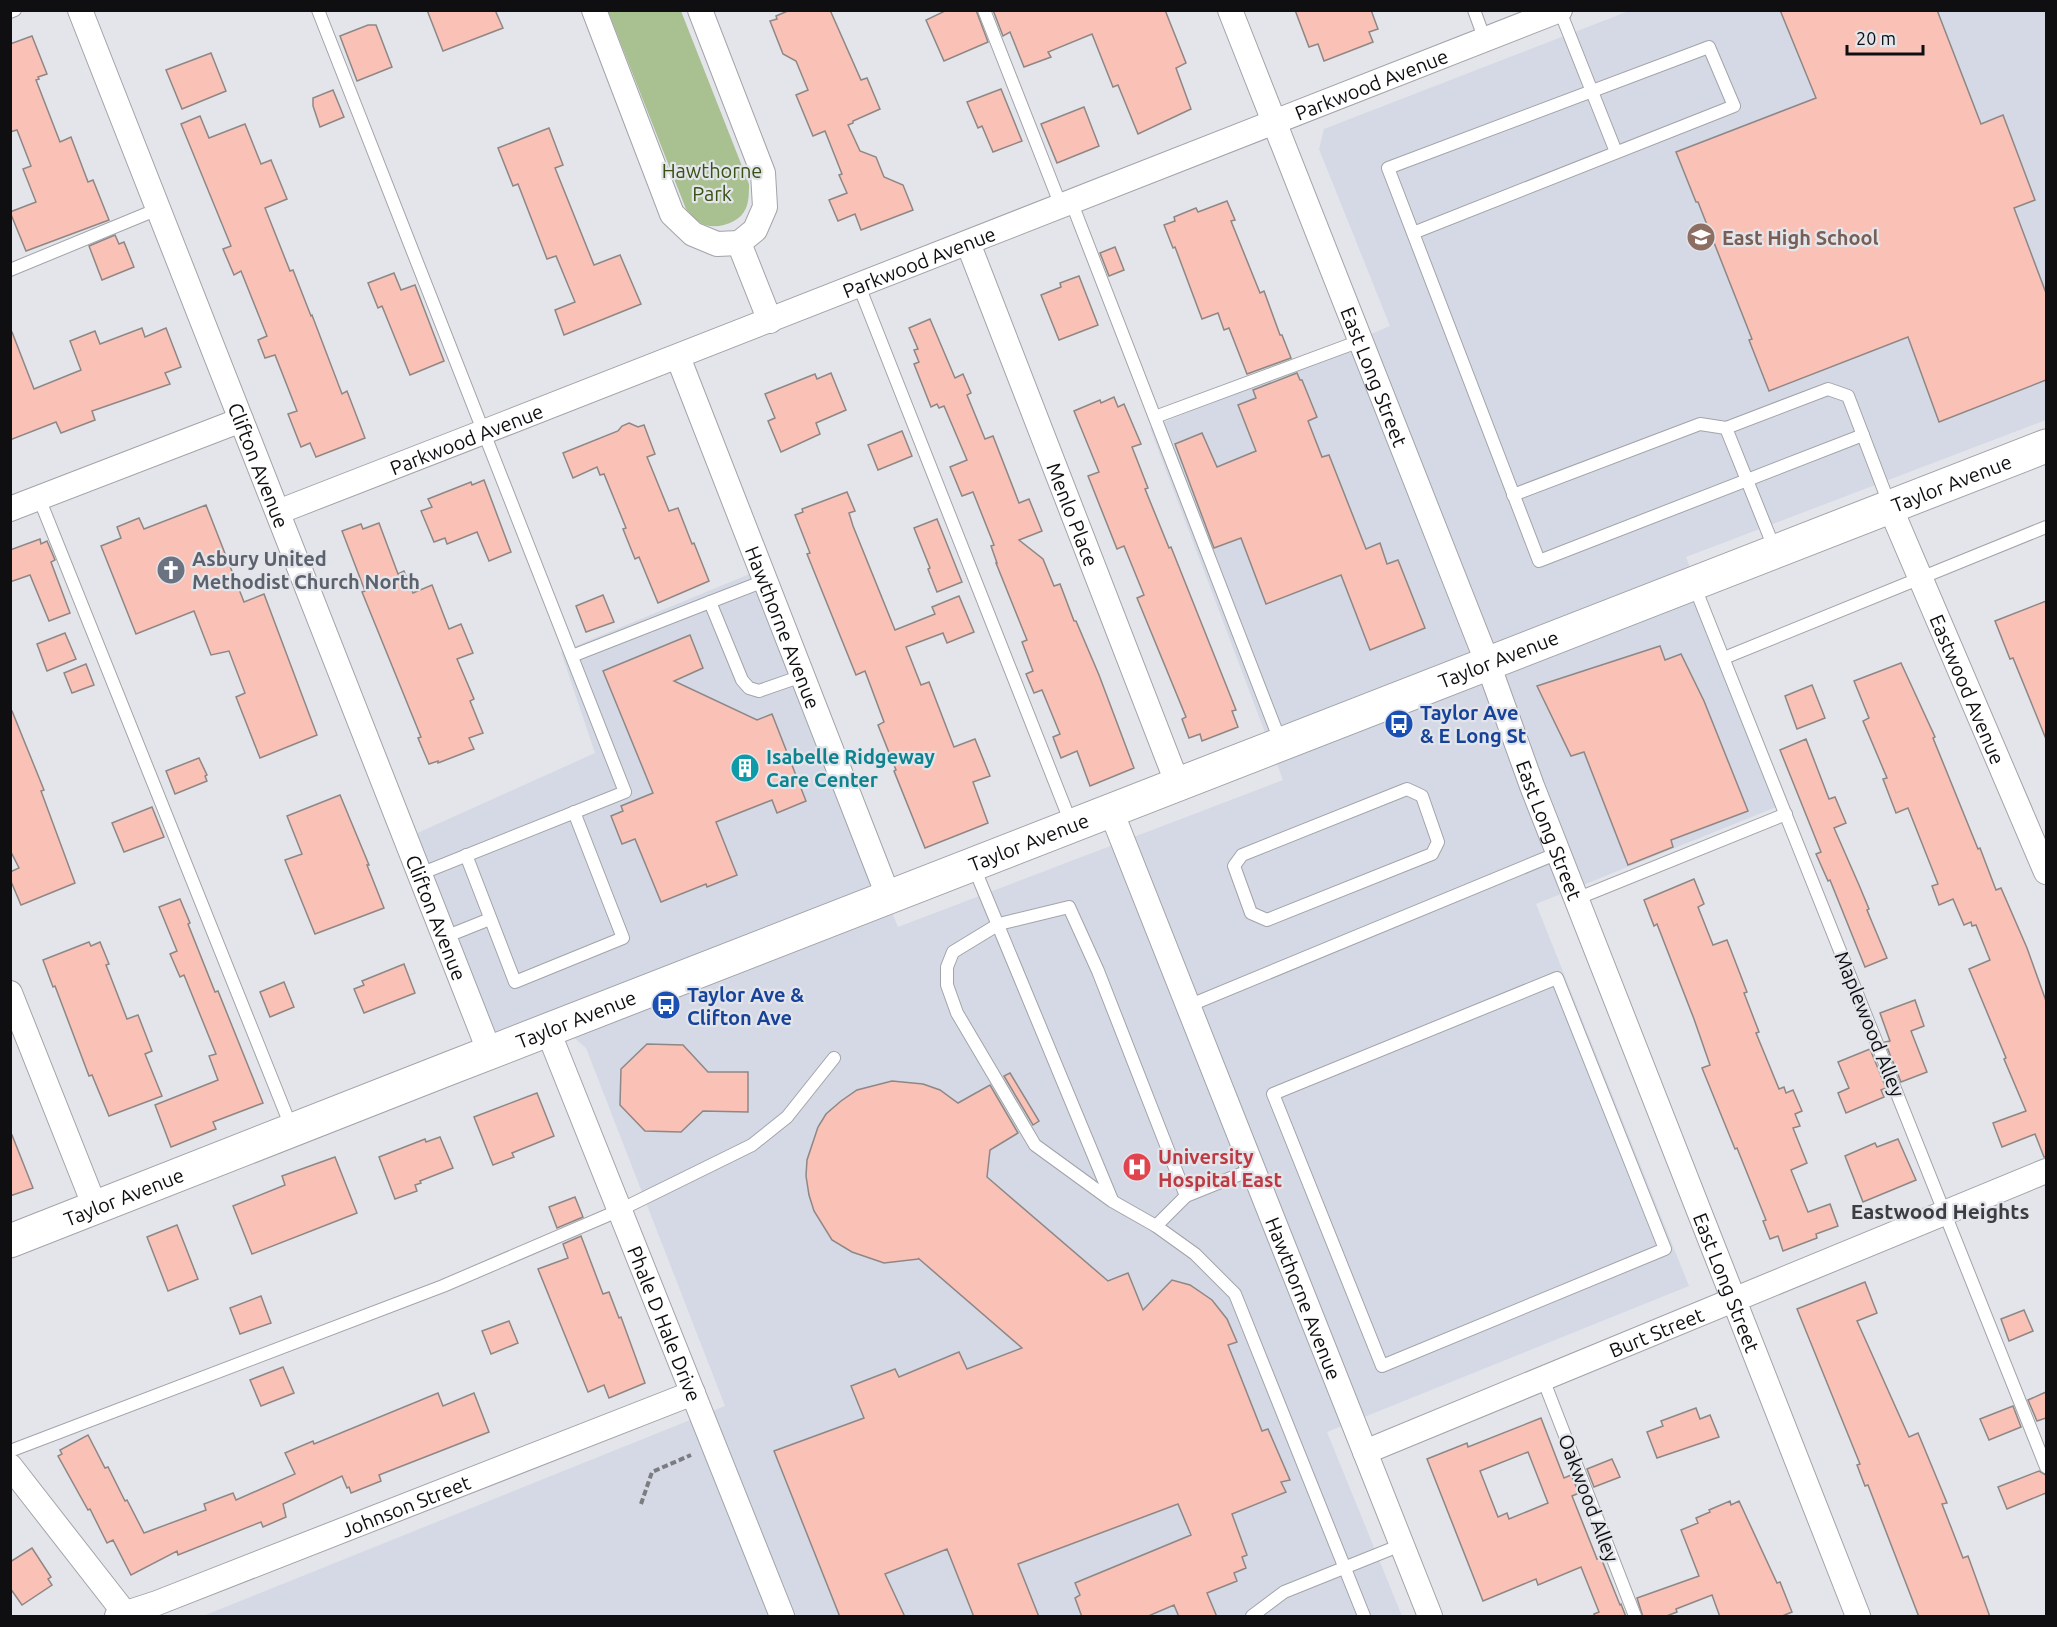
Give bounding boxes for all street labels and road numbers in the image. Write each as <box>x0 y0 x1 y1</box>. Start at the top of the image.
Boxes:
street label: Parkwood Avenue <box>1291 44 1451 124</box>
street label: Parkwood Avenue <box>839 221 999 302</box>
street label: East Long Street <box>1337 303 1412 450</box>
street label: Clifton Avenue <box>224 399 294 531</box>
street label: Parkwood Avenue <box>386 399 546 479</box>
street label: Taylor Avenue <box>1888 449 2014 516</box>
street label: Menlo Place <box>1043 459 1104 569</box>
street label: Hawthorne Avenue <box>741 542 825 712</box>
street label: Eastwood Avenue <box>1926 611 2010 767</box>
street label: Taylor Avenue <box>1435 625 1561 692</box>
street label: East Long Street <box>1512 757 1587 903</box>
street label: Taylor Avenue <box>965 808 1092 875</box>
street label: Clifton Avenue <box>402 851 472 983</box>
street label: Maplewood Alley <box>1830 948 1910 1100</box>
street label: Taylor Avenue <box>513 985 639 1053</box>
street label: Taylor Avenue <box>60 1162 187 1230</box>
street label: East Long Street <box>1689 1209 1765 1356</box>
street label: Hawthorne Avenue <box>1262 1214 1347 1383</box>
street label: Phale D Hale Drive <box>624 1242 706 1405</box>
street label: Burt Street <box>1606 1302 1707 1362</box>
street label: Oakwood Alley <box>1554 1431 1624 1566</box>
street label: Johnson Street <box>338 1470 473 1541</box>

